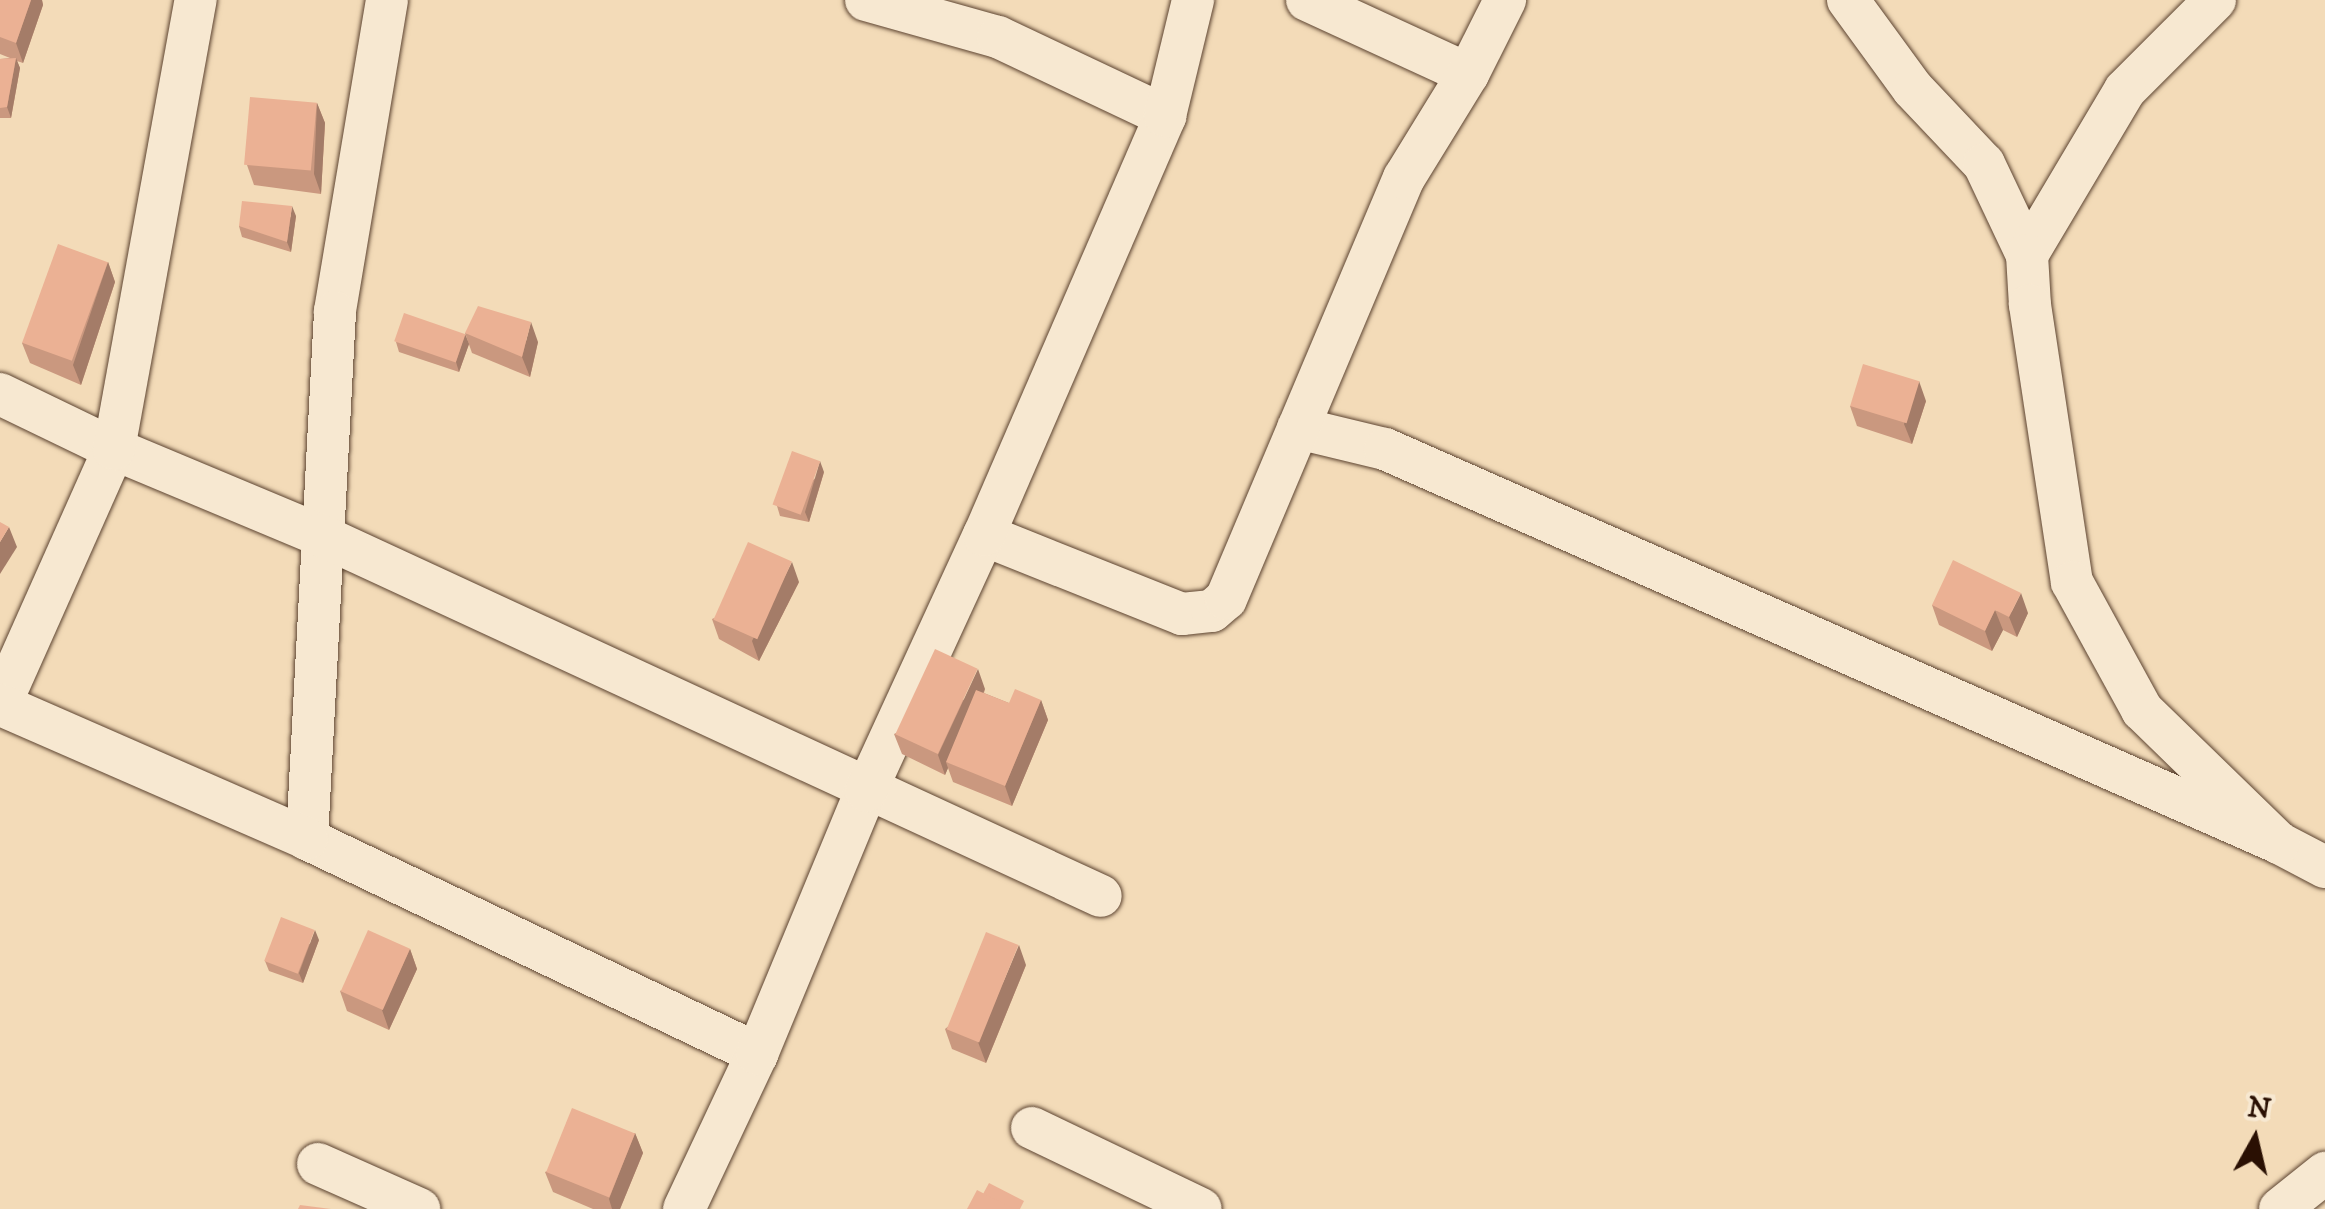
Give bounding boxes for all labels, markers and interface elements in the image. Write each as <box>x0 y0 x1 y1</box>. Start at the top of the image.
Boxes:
north arrow <box>2205 1089 2305 1189</box>
text: N <box>2245 1090 2273 1128</box>

